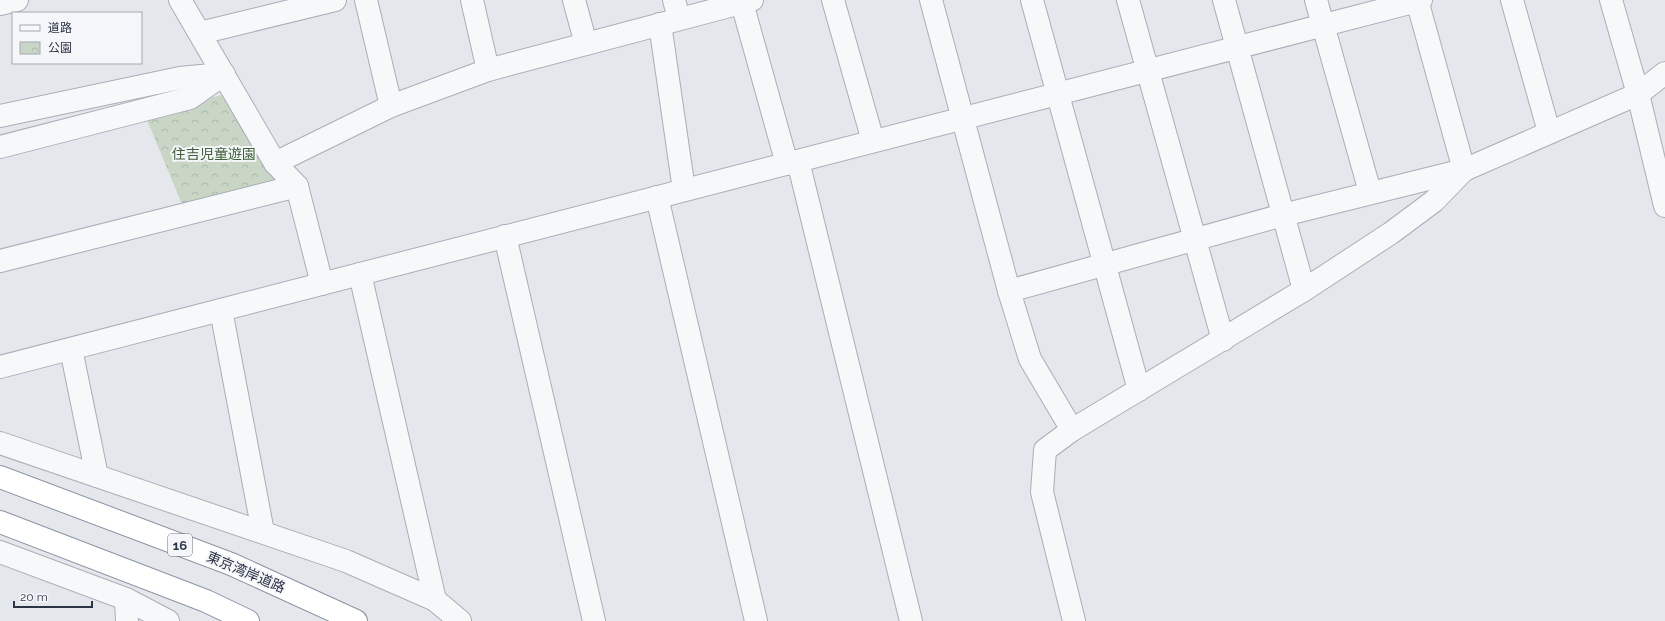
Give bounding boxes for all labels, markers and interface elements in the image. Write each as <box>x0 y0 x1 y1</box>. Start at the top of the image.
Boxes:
legend <box>12 12 142 64</box>
text: 道路 <box>48 21 72 35</box>
text: 公園 <box>48 41 72 55</box>
park label: 住吉児童遊園 <box>172 146 256 162</box>
road number: 16 <box>168 534 192 556</box>
street label: 東京湾岸道路 <box>204 548 288 596</box>
scale bar <box>14 583 92 609</box>
text: 20 m <box>20 590 48 604</box>

